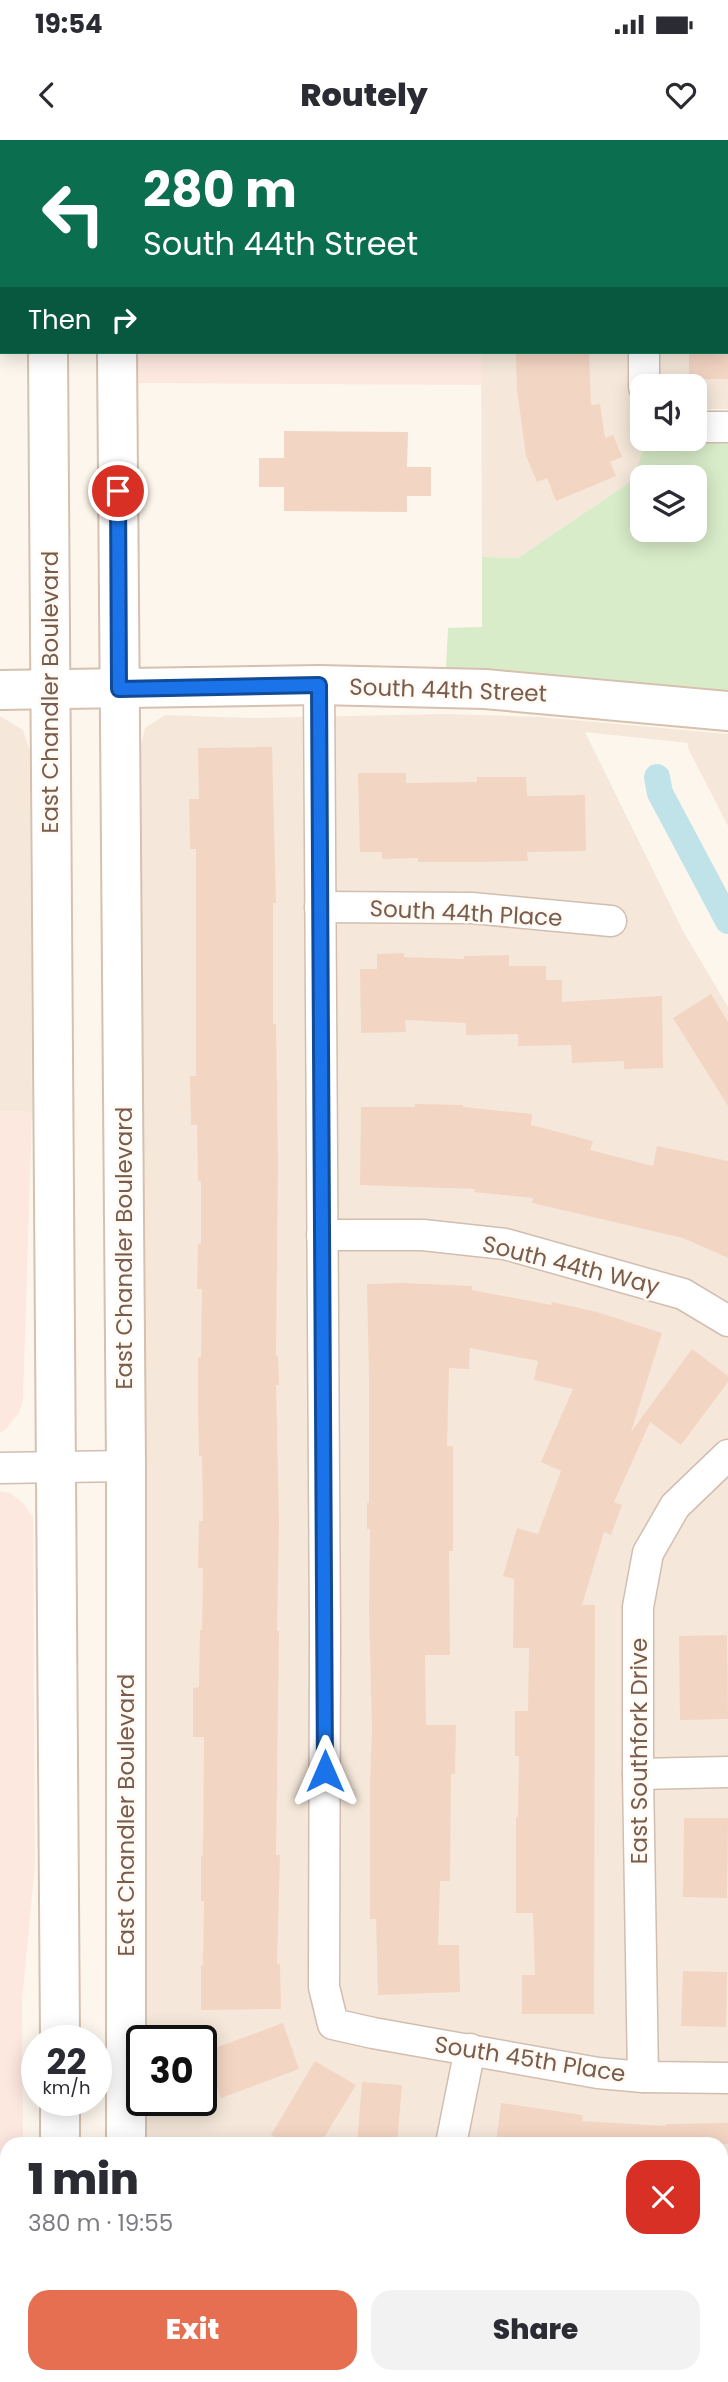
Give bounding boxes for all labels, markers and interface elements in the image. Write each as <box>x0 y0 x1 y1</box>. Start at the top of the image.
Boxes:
text: 19:54 <box>35 6 103 42</box>
text: Routely <box>300 72 428 117</box>
icon: back <box>28 76 66 114</box>
icon: heart <box>662 76 700 114</box>
text: 280 m <box>143 156 297 224</box>
icon: left <box>28 168 119 259</box>
text: South 44th Street <box>143 221 418 266</box>
icon: right <box>105 301 143 339</box>
text: Then <box>28 302 91 338</box>
map controls <box>630 374 707 542</box>
button: sound <box>630 374 707 451</box>
pin <box>88 461 148 521</box>
button: layers <box>630 465 707 542</box>
icon: arrive <box>99 472 137 510</box>
street label: East Chandler Boulevard <box>34 551 66 833</box>
street label: South 44th Street <box>349 671 547 709</box>
street label: South 44th Place <box>369 892 563 934</box>
street label: East Chandler Boulevard <box>108 1107 140 1389</box>
street label: South 44th Way <box>479 1228 663 1302</box>
street label: East Southfork Drive <box>623 1638 655 1864</box>
street label: East Chandler Boulevard <box>110 1674 142 1956</box>
position arrow <box>288 1734 362 1808</box>
speed limit sign: 30 <box>126 2025 217 2116</box>
street label: South 45th Place <box>432 2028 628 2090</box>
text: 22 <box>47 2037 86 2086</box>
text: km/h <box>43 2075 90 2100</box>
text: 1 min <box>28 2150 139 2209</box>
button: close <box>626 2160 700 2234</box>
text: 380 m · 19:55 <box>28 2207 173 2239</box>
button: Exit <box>28 2290 357 2370</box>
button: Share <box>371 2290 700 2370</box>

